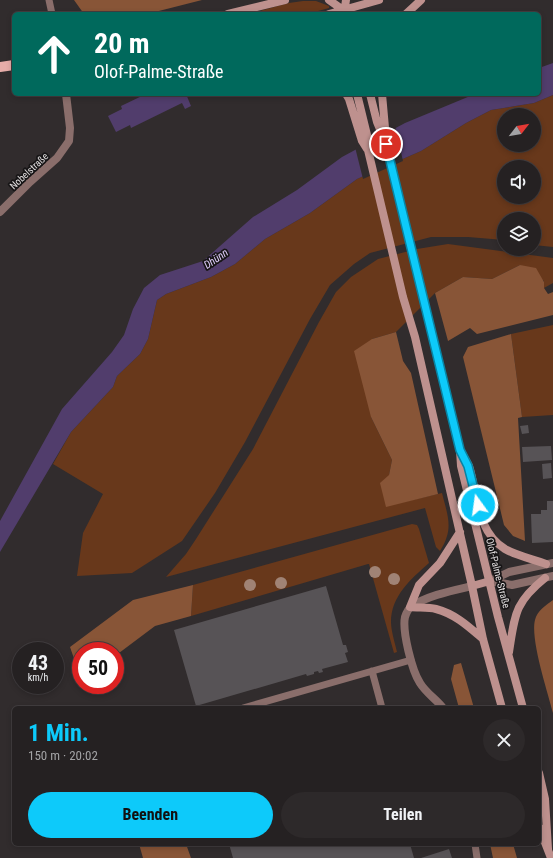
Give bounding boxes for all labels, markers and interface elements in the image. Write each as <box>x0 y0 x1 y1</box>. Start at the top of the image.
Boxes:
text: 20 m <box>94 27 150 60</box>
icon: ahead <box>28 28 80 80</box>
text: Olof-Palme-Straße <box>94 61 223 82</box>
north arrow <box>497 108 541 152</box>
map controls <box>497 108 541 256</box>
pin <box>369 127 403 161</box>
icon: arrive <box>375 133 397 155</box>
street label: Nobelstraße <box>8 150 51 191</box>
button: sound <box>497 160 541 204</box>
button: layers <box>497 212 541 256</box>
water label: Dhünn <box>201 246 231 272</box>
position arrow <box>457 484 499 526</box>
street label: Olof-Palme-Straße <box>484 537 512 610</box>
speed limit sign: 50 <box>72 642 124 694</box>
text: 43 <box>28 651 48 675</box>
text: km/h <box>28 672 48 683</box>
text: 1 Min. <box>28 719 89 747</box>
button: close <box>483 719 525 761</box>
text: 150 m · 20:02 <box>28 748 98 763</box>
button: Beenden <box>28 792 273 838</box>
button: Teilen <box>281 792 525 838</box>

